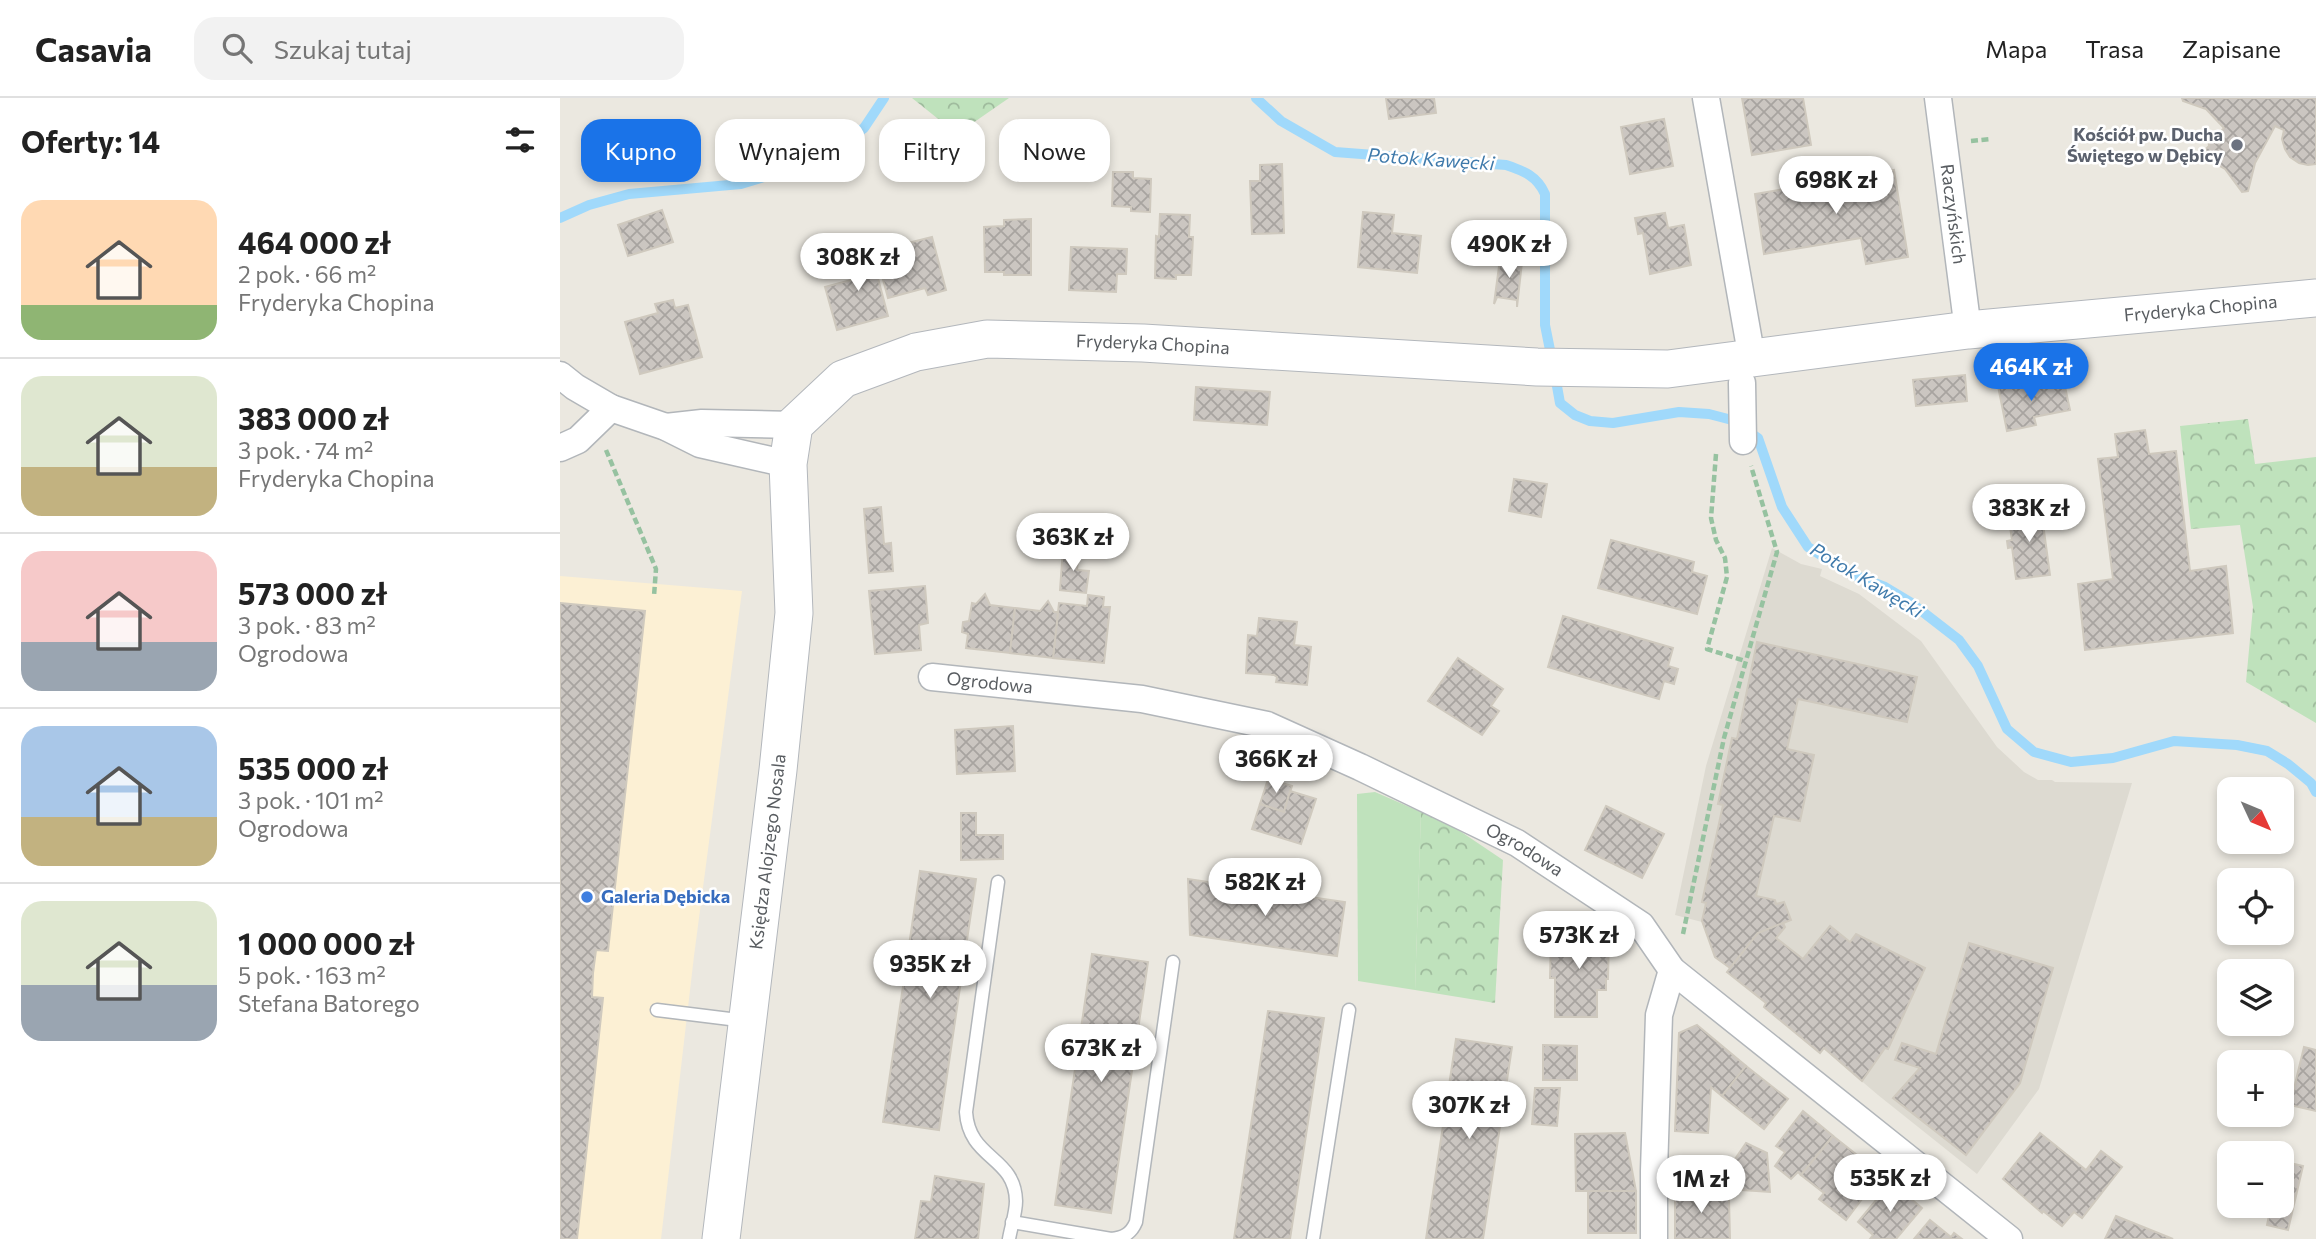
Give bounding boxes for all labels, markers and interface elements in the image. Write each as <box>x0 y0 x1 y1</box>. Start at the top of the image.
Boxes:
search box <box>194 17 684 80</box>
text: Casavia <box>35 28 152 69</box>
icon: search <box>218 29 256 67</box>
text: Szukaj tutaj <box>274 33 412 64</box>
text: Mapa <box>1985 34 2047 63</box>
text: Trasa <box>2085 34 2144 63</box>
text: Zapisane <box>2182 34 2281 63</box>
chip: Kupno <box>581 119 701 182</box>
chip: Wynajem <box>715 119 865 182</box>
chip: Filtry <box>879 119 985 182</box>
chip: Nowe <box>999 119 1110 182</box>
icon: filters <box>501 121 539 159</box>
text: Oferty: 14 <box>21 122 160 159</box>
place label: Kościół pw. Ducha Świętego w Dębicy <box>2067 123 2223 166</box>
marker: Kościół pw. Ducha Świętego w Dębicy <box>2229 137 2245 153</box>
water label: Potok Kawęcki <box>1367 143 1497 174</box>
pin: 698K zł <box>1771 156 1901 216</box>
street label: Raczyńskich <box>1937 163 1971 265</box>
text: 698K zł <box>1795 165 1877 193</box>
pin: 490K zł <box>1444 220 1574 280</box>
text: 464 000 zł <box>238 223 391 260</box>
icon: home <box>77 228 161 312</box>
text: 490K zł <box>1467 229 1551 257</box>
pin: 308K zł <box>793 234 923 293</box>
text: 308K zł <box>816 242 900 270</box>
text: 2 pok. · 66 m² <box>238 260 376 288</box>
text: Fryderyka Chopina <box>238 288 434 316</box>
street label: Fryderyka Chopina <box>2123 290 2278 326</box>
street label: Fryderyka Chopina <box>1076 329 1230 358</box>
pin: 464K zł <box>1966 344 2096 403</box>
text: 464K zł <box>1990 352 2072 380</box>
text: 383 000 zł <box>238 399 389 436</box>
icon: home <box>77 404 161 488</box>
text: 3 pok. · 74 m² <box>238 436 373 464</box>
text: Fryderyka Chopina <box>238 464 434 492</box>
pin: 383K zł <box>1964 484 2094 544</box>
text: 383K zł <box>1988 493 2070 521</box>
pin: 363K zł <box>1008 514 1138 573</box>
text: 363K zł <box>1032 522 1114 550</box>
water label: Potok Kawęcki <box>1807 537 1929 623</box>
text: 573 000 zł <box>238 574 387 611</box>
icon: home <box>77 579 161 663</box>
text: 3 pok. · 83 m² <box>238 611 376 639</box>
text: Ogrodowa <box>238 639 349 667</box>
street label: Ogrodowa <box>946 667 1034 698</box>
pin: 366K zł <box>1211 736 1341 795</box>
text: 366K zł <box>1235 744 1317 772</box>
text: 535 000 zł <box>238 749 388 786</box>
street label: Księdza Alojzego Nosala <box>744 753 790 951</box>
icon: home <box>77 754 161 838</box>
north arrow <box>2217 777 2294 854</box>
map controls <box>2217 777 2294 1218</box>
text: 3 pok. · 101 m² <box>238 786 383 814</box>
text: Ogrodowa <box>238 814 349 842</box>
street label: Ogrodowa <box>1482 818 1568 881</box>
pin: 582K zł <box>1200 858 1330 918</box>
text: 582K zł <box>1224 867 1306 895</box>
button: locate <box>2217 868 2294 945</box>
place label: Galeria Dębicka <box>601 885 730 907</box>
marker: Galeria Dębicka <box>579 889 595 905</box>
pin: 573K zł <box>1514 912 1644 971</box>
text: 573K zł <box>1539 920 1619 948</box>
text: 1 000 000 zł <box>238 924 414 961</box>
icon: home <box>77 929 161 1013</box>
pin: 935K zł <box>865 940 995 1000</box>
text: 935K zł <box>889 949 971 977</box>
button: layers <box>2217 959 2294 1036</box>
text: 5 pok. · 163 m² <box>238 961 386 989</box>
text: Stefana Batorego <box>238 989 420 1017</box>
pin: 673K zł <box>1036 1024 1166 1084</box>
text: 673K zł <box>1061 1033 1141 1061</box>
button: + <box>2217 1050 2294 1127</box>
pin: 307K zł <box>1404 1082 1534 1141</box>
text: 307K zł <box>1428 1090 1510 1118</box>
button: − <box>2217 1141 2294 1218</box>
pin: 535K zł <box>1825 1154 1955 1214</box>
pin: 1M zł <box>1652 1156 1750 1215</box>
text: 535K zł <box>1850 1163 1930 1191</box>
text: 1M zł <box>1673 1164 1729 1192</box>

